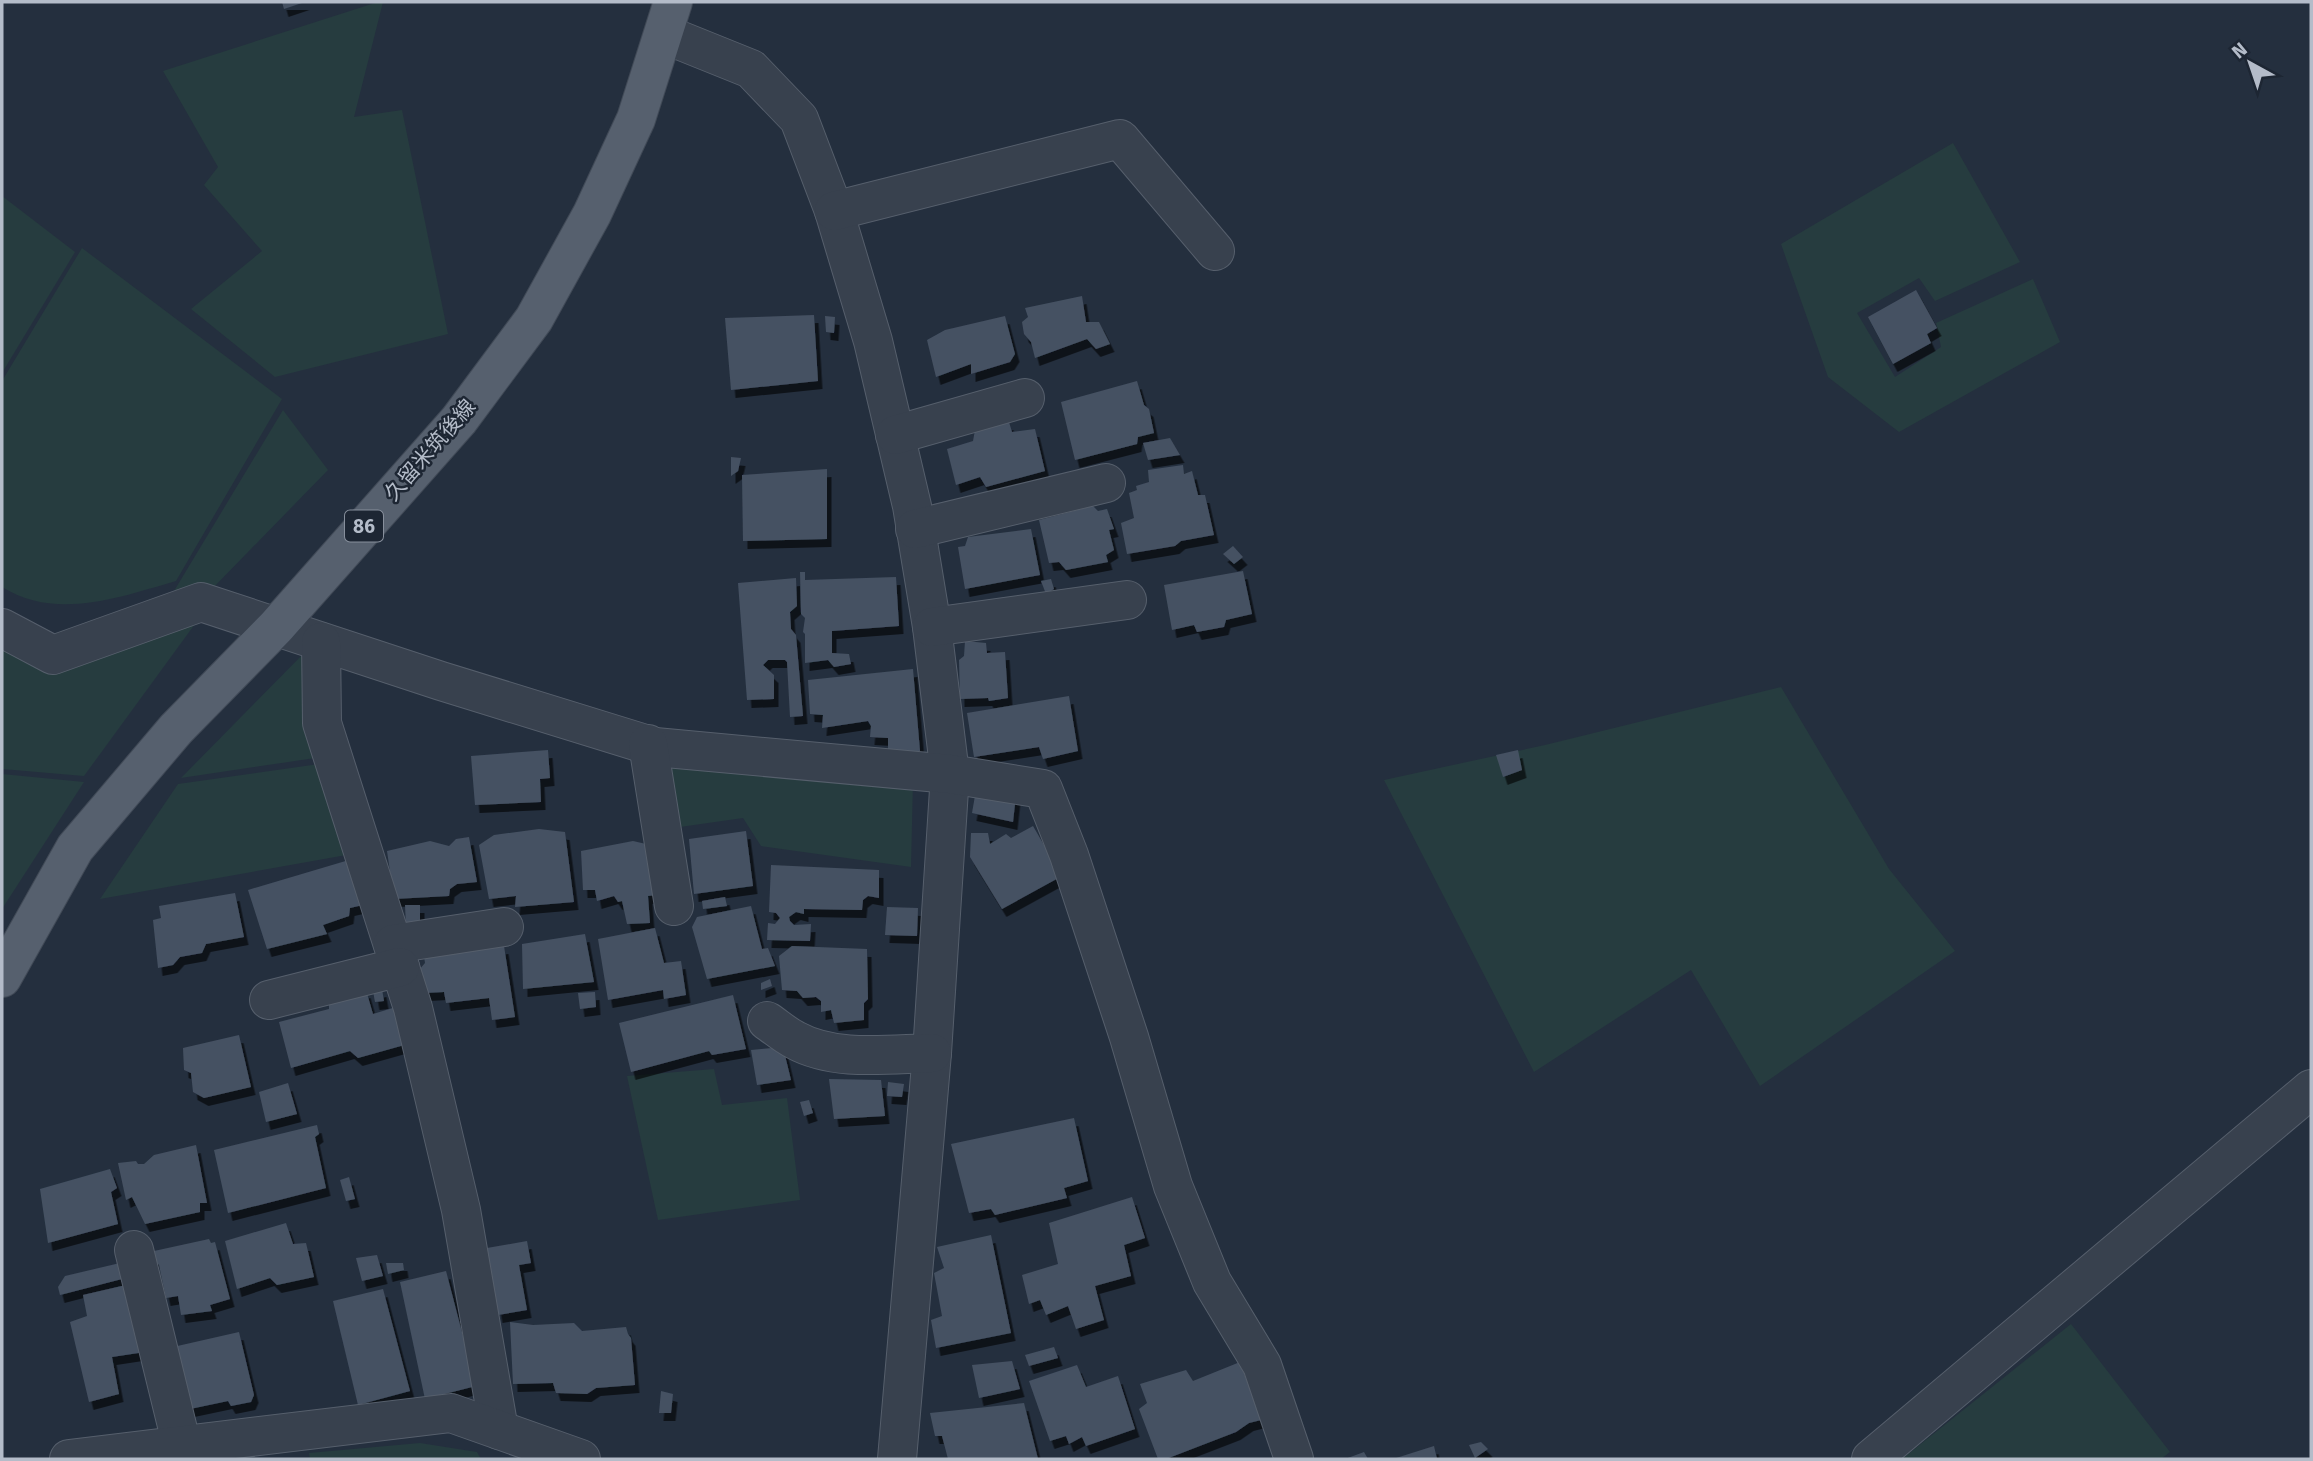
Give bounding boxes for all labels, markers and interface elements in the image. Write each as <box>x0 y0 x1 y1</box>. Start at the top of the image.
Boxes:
north arrow <box>2215 28 2285 98</box>
text: N <box>2227 37 2252 63</box>
street label: 久留米筑後線 <box>379 394 481 506</box>
road number: 86 <box>345 510 383 541</box>

